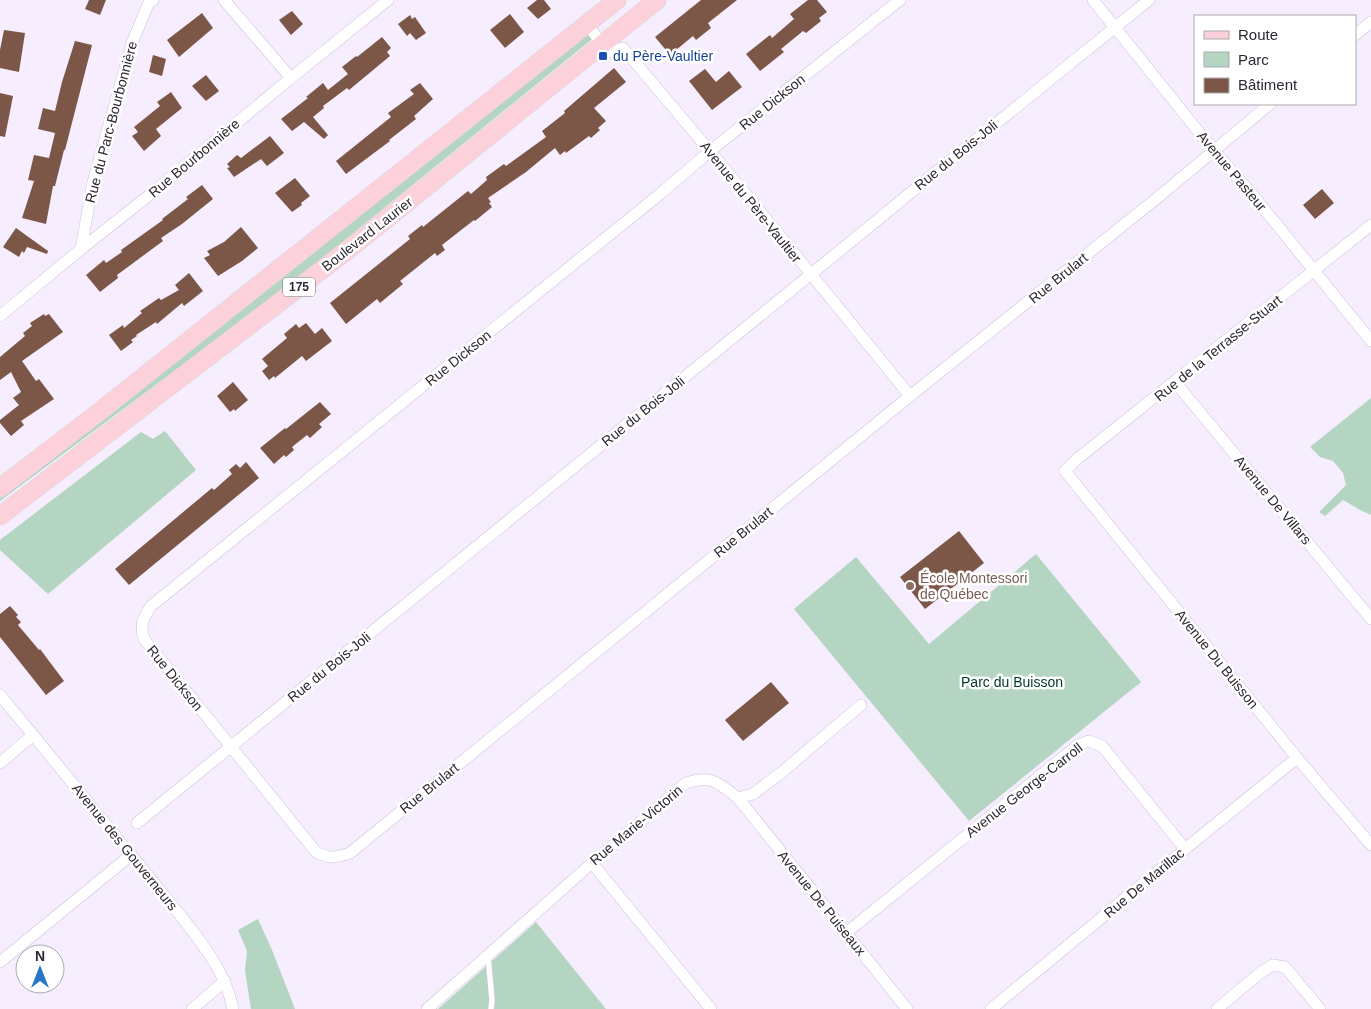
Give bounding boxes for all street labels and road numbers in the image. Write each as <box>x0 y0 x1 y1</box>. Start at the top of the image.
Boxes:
street label: Rue du Parc-Bourbonnière <box>82 39 140 205</box>
street label: Rue Dickson <box>736 71 808 133</box>
street label: Rue Bourbonnière <box>145 115 243 201</box>
street label: Rue du Bois-Joli <box>911 117 1001 193</box>
street label: Avenue Pasteur <box>1194 128 1270 214</box>
street label: Avenue du Père-Vaultier <box>697 138 805 266</box>
street label: Boulevard Laurier <box>319 193 416 274</box>
street label: Rue Brulart <box>1025 249 1091 306</box>
road number: 175 <box>283 278 315 296</box>
street label: Rue de la Terrasse-Stuart <box>1151 292 1285 404</box>
street label: Rue Dickson <box>422 327 494 389</box>
street label: Rue du Bois-Joli <box>598 373 688 449</box>
street label: Avenue De Villars <box>1231 452 1315 548</box>
street label: Rue Brulart <box>710 503 776 560</box>
street label: Avenue Du Buisson <box>1172 606 1262 712</box>
street label: Rue du Bois-Joli <box>284 629 374 705</box>
street label: Rue Dickson <box>144 642 206 714</box>
street label: Avenue George-Carroll <box>962 739 1086 841</box>
street label: Rue Brulart <box>396 759 462 816</box>
street label: Avenue des Gouverneurs <box>69 780 181 914</box>
street label: Rue Marie-Victorin <box>587 782 685 868</box>
street label: Rue De Marillac <box>1101 845 1187 921</box>
street label: Avenue De Puiseaux <box>775 847 869 959</box>

